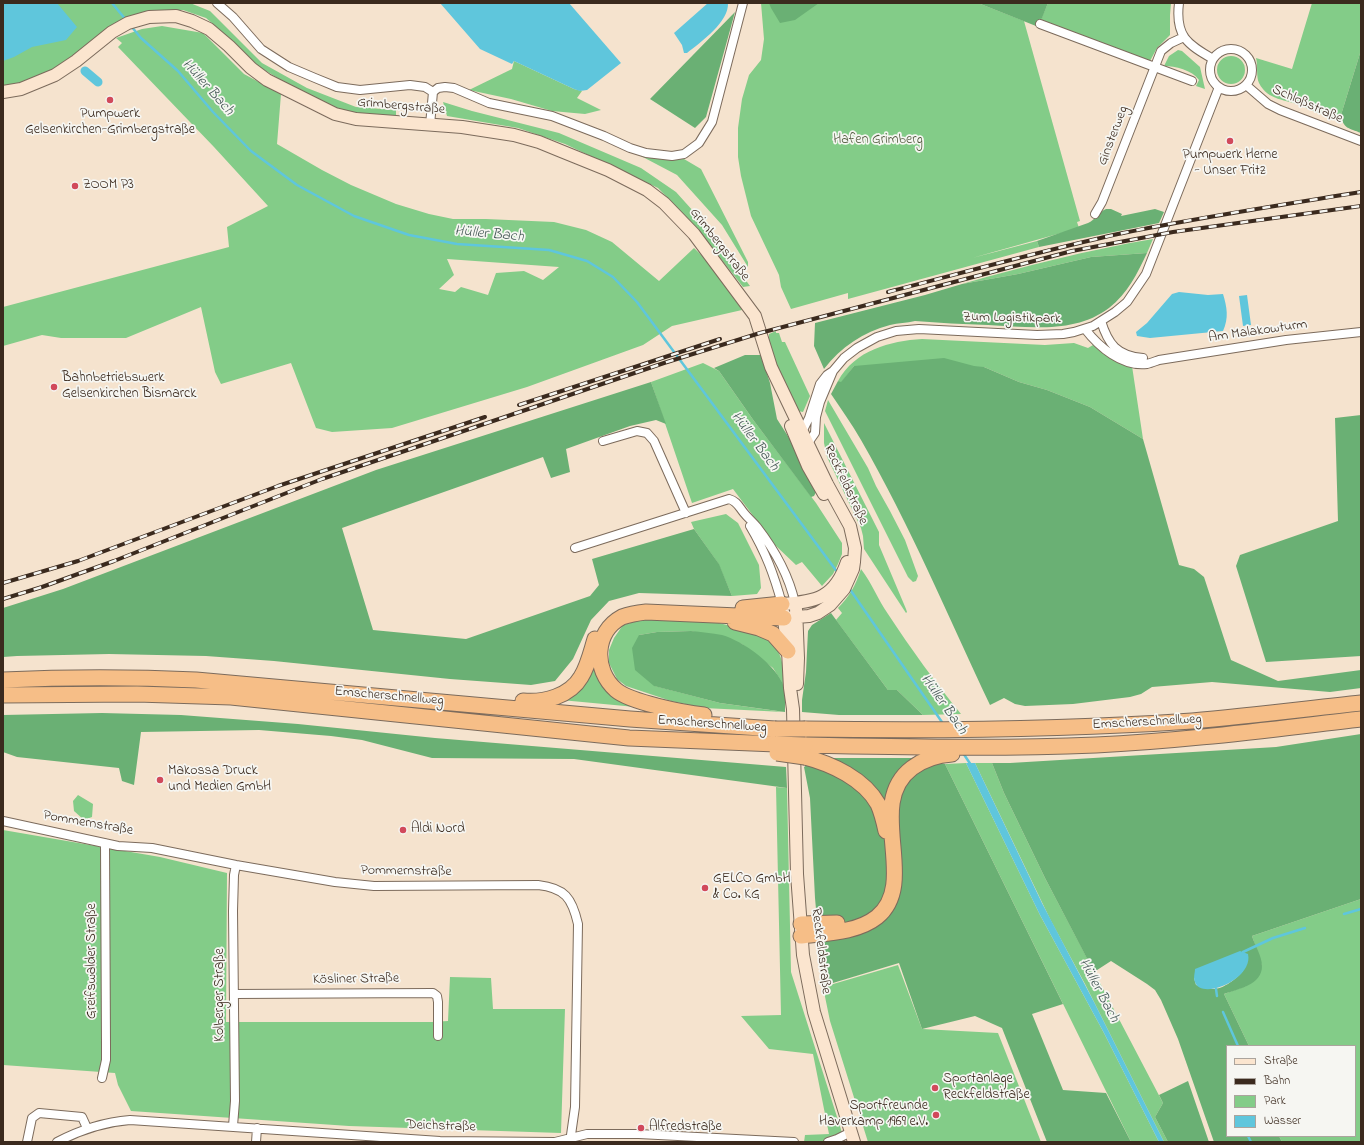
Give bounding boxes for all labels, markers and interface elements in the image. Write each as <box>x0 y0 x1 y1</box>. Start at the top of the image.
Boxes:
water label: Hüller Bach <box>177 56 237 120</box>
street label: Schloßstraße <box>1269 82 1345 128</box>
marker: Pumpwerk Gelsenkirchen-Grimbergstraße <box>105 95 115 105</box>
street label: Grimbergstraße <box>356 95 446 119</box>
street label: Ginsterweg <box>1095 104 1133 168</box>
place label: Pumpwerk Gelsenkirchen-Grimbergstraße <box>25 107 195 140</box>
park label: Hafen Grimberg <box>833 133 923 149</box>
marker: Pumpwerk Herne - Unser Fritz <box>1225 136 1235 146</box>
place label: Pumpwerk Herne - Unser Fritz <box>1182 148 1278 180</box>
place label: ZOOM P3 <box>83 178 134 194</box>
marker: ZOOM P3 <box>70 181 80 191</box>
street label: Grimbergstraße <box>685 205 753 285</box>
water label: Hüller Bach <box>454 223 524 247</box>
street label: Zum Logistikpark <box>963 310 1061 328</box>
street label: Am Malakowturm <box>1208 317 1308 347</box>
place label: Bahnbetriebswerk Gelsenkirchen Bismarck <box>62 371 196 404</box>
marker: Bahnbetriebswerk Gelsenkirchen Bismarck <box>49 382 59 392</box>
water label: Hüller Bach <box>726 409 782 475</box>
street label: Reckfeldstraße <box>819 442 871 528</box>
water label: Hüller Bach <box>916 671 970 739</box>
street label: Emscherschnellweg <box>334 684 444 710</box>
street label: Emscherschnellweg <box>1092 712 1202 734</box>
street label: Emscherschnellweg <box>657 713 767 737</box>
place label: Makossa Druck und Medien GmbH <box>168 764 271 796</box>
marker: Makossa Druck und Medien GmbH <box>155 775 165 785</box>
street label: Pommernstraße <box>42 808 134 840</box>
place label: Aldi Nord <box>411 822 465 838</box>
marker: Aldi Nord <box>398 825 408 835</box>
street label: Pommernstraße <box>360 863 452 881</box>
place label: GELCO GmbH & Co. KG <box>713 872 791 904</box>
marker: GELCO GmbH & Co. KG <box>700 883 710 893</box>
street label: Greifswalder Straße <box>85 903 101 1019</box>
street label: Reckfeldstraße <box>806 907 834 995</box>
street label: Kolberger Straße <box>213 948 229 1042</box>
water label: Hüller Bach <box>1074 956 1122 1026</box>
street label: Kösliner Straße <box>313 971 399 989</box>
legend <box>1226 1045 1356 1137</box>
text: Straße <box>1264 1052 1298 1070</box>
place label: Sportanlage Reckfeldstraße <box>943 1072 1030 1104</box>
text: Bahn <box>1264 1072 1290 1090</box>
marker: Sportanlage Reckfeldstraße <box>930 1083 940 1093</box>
text: Park <box>1264 1092 1286 1110</box>
place label: Sportfreunde Haverkamp 1969 e.V. <box>819 1099 928 1132</box>
marker: Sportfreunde Haverkamp 1969 e.V. <box>931 1110 941 1120</box>
text: Wasser <box>1264 1112 1301 1130</box>
street label: Deichstraße <box>406 1117 476 1137</box>
place label: Alfredstraße <box>649 1120 722 1136</box>
marker: Alfredstraße <box>636 1123 646 1133</box>

